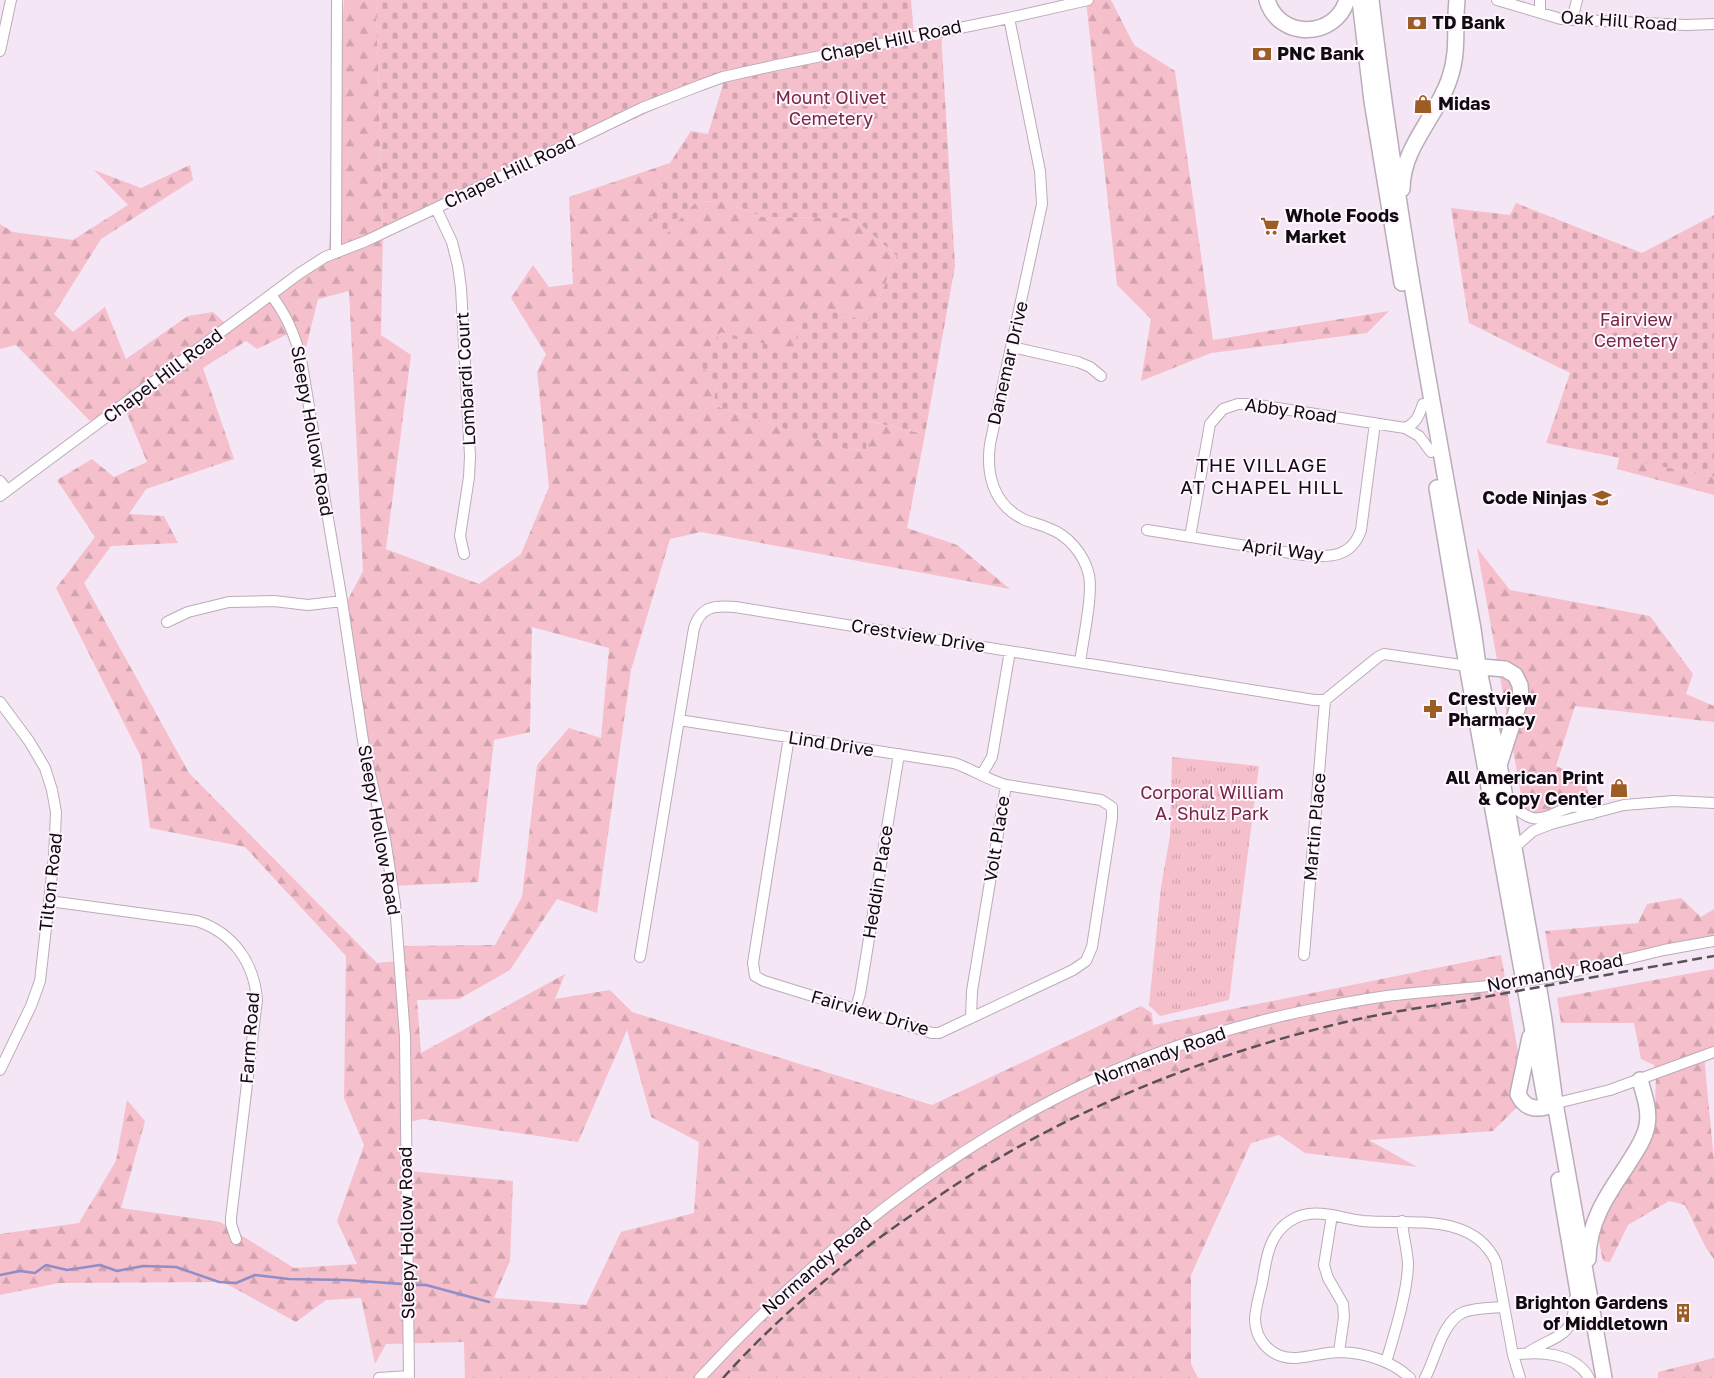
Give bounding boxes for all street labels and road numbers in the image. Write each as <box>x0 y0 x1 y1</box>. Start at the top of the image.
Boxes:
street label: Oak Hill Road <box>1560 5 1678 35</box>
street label: Chapel Hill Road <box>818 14 963 66</box>
street label: Chapel Hill Road <box>440 130 579 213</box>
street label: Danemar Drive <box>982 299 1032 427</box>
street label: Lombardi Court <box>451 312 479 446</box>
street label: Chapel Hill Road <box>98 323 226 427</box>
street label: Sleepy Hollow Road <box>287 344 339 518</box>
street label: Abby Road <box>1244 393 1338 427</box>
street label: April Way <box>1241 533 1325 565</box>
street label: Crestview Drive <box>850 614 987 656</box>
street label: Lind Drive <box>787 725 876 761</box>
street label: Sleepy Hollow Road <box>354 743 406 917</box>
street label: Martin Place <box>1298 772 1330 882</box>
street label: Volt Place <box>978 794 1014 883</box>
street label: Heddin Place <box>857 824 897 940</box>
street label: Tilton Road <box>34 831 66 932</box>
street label: Normandy Road <box>1485 948 1625 996</box>
street label: Fairview Drive <box>809 985 932 1039</box>
street label: Farm Road <box>235 991 263 1085</box>
street label: Normandy Road <box>1091 1021 1228 1089</box>
street label: Sleepy Hollow Road <box>393 1146 419 1320</box>
street label: Normandy Road <box>757 1212 876 1319</box>

